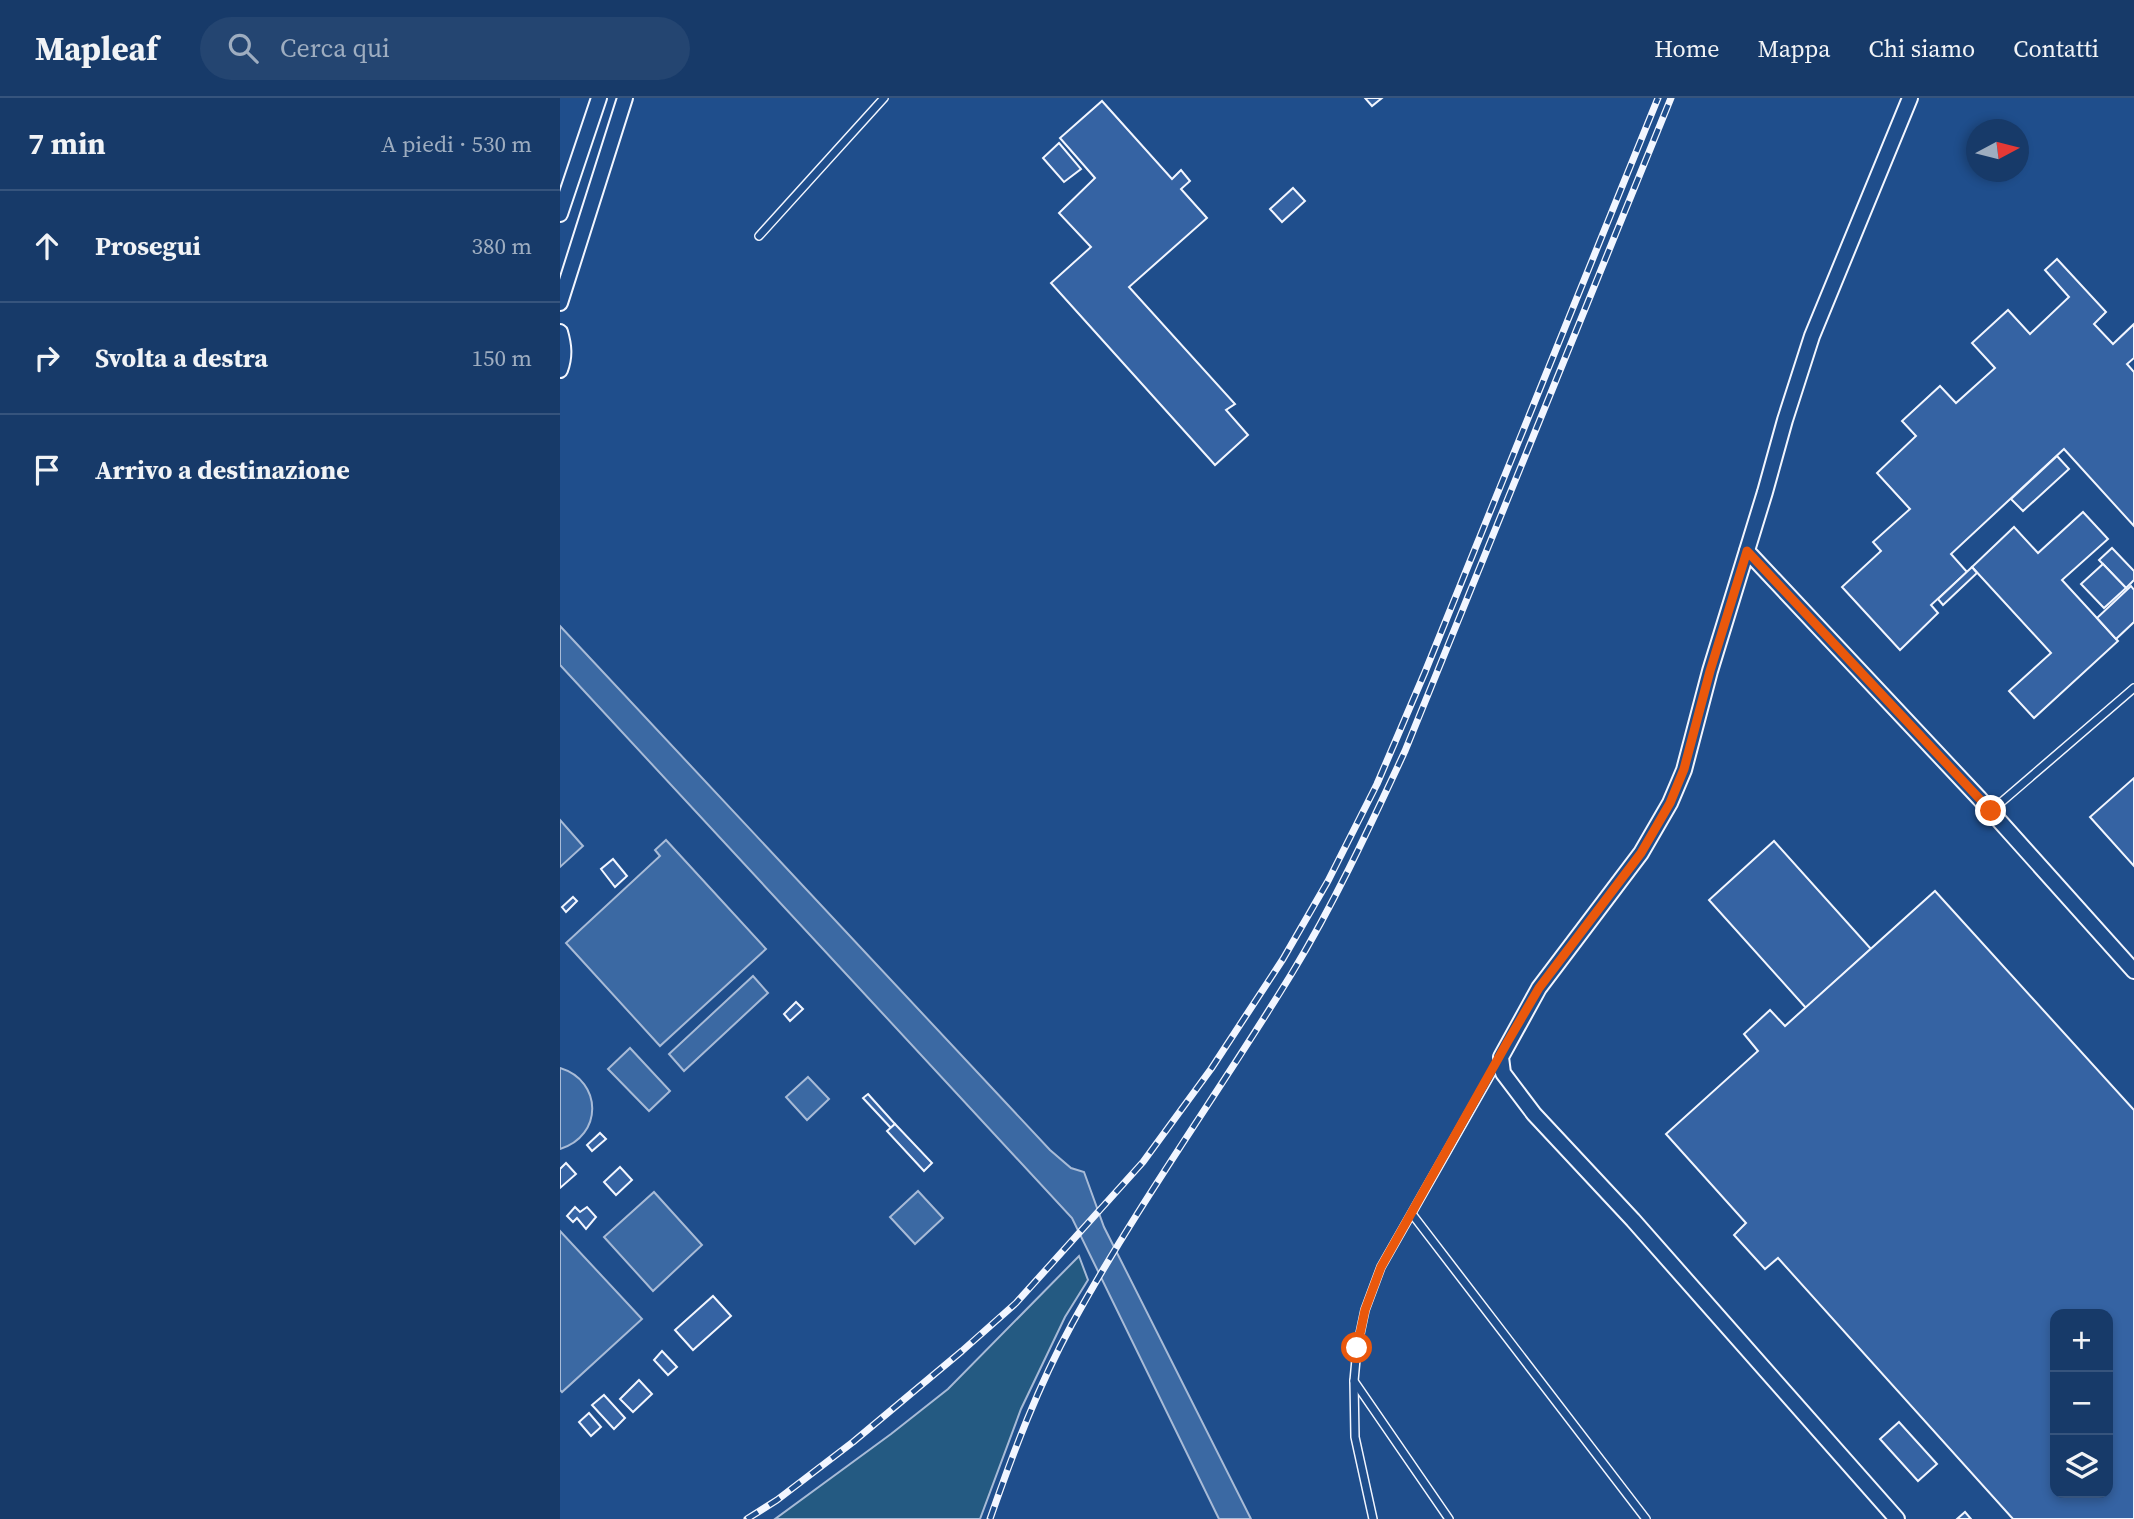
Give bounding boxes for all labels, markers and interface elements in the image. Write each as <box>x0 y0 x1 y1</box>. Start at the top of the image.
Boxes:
search box <box>200 17 690 80</box>
text: Mapleaf <box>35 26 158 71</box>
icon: search <box>224 29 262 67</box>
text: Cerca qui <box>280 30 390 66</box>
text: Home <box>1654 32 1720 65</box>
text: Mappa <box>1758 32 1830 65</box>
text: Chi siamo <box>1868 32 1975 65</box>
text: Contatti <box>2013 32 2099 65</box>
north arrow <box>1966 119 2029 182</box>
text: 7 min <box>28 123 106 164</box>
text: A piedi · 530 m <box>381 128 532 160</box>
icon: ahead <box>28 227 66 265</box>
text: Prosegui <box>95 228 201 264</box>
text: 380 m <box>471 230 532 262</box>
icon: right <box>28 339 66 377</box>
text: Svolta a destra <box>95 340 268 376</box>
text: 150 m <box>471 342 532 374</box>
icon: arrive <box>28 451 66 489</box>
text: Arrivo a destinazione <box>95 452 350 488</box>
route end <box>1975 795 2006 826</box>
map controls <box>2050 1309 2113 1498</box>
button: + <box>2050 1309 2113 1372</box>
route start <box>1341 1332 1372 1363</box>
button: − <box>2050 1372 2113 1435</box>
button: layers <box>2050 1435 2113 1498</box>

